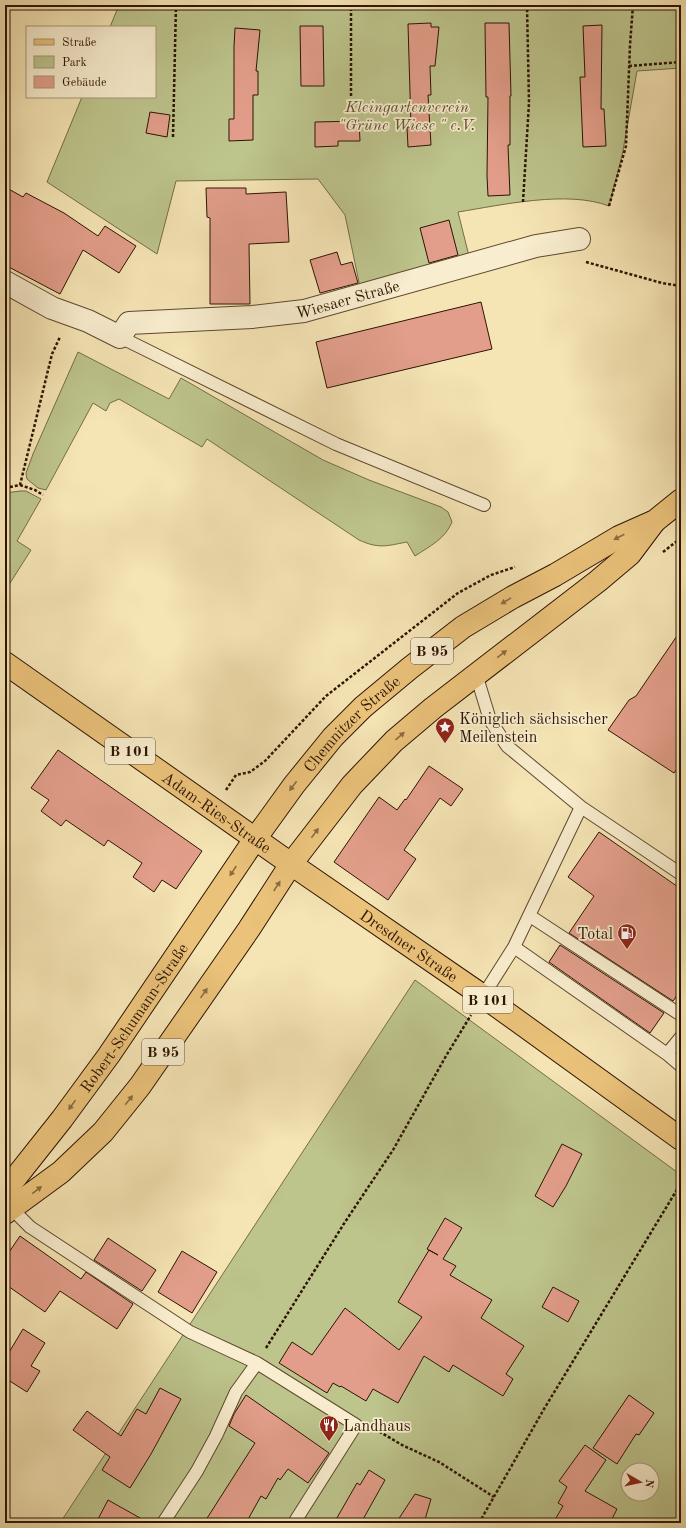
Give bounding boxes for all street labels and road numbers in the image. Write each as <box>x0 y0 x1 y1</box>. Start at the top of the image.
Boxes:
street label: Wiesaer Straße <box>295 279 402 322</box>
road number: B 95 <box>411 638 453 664</box>
street label: Chemnitzer Straße <box>302 674 404 776</box>
road number: B 101 <box>105 738 155 764</box>
street label: Adam-Ries-Straße <box>158 770 273 857</box>
street label: Dresdner Straße <box>356 908 460 986</box>
street label: Robert-Schumann-Straße <box>78 941 192 1096</box>
road number: B 101 <box>463 987 513 1013</box>
road number: B 95 <box>142 1039 184 1065</box>

